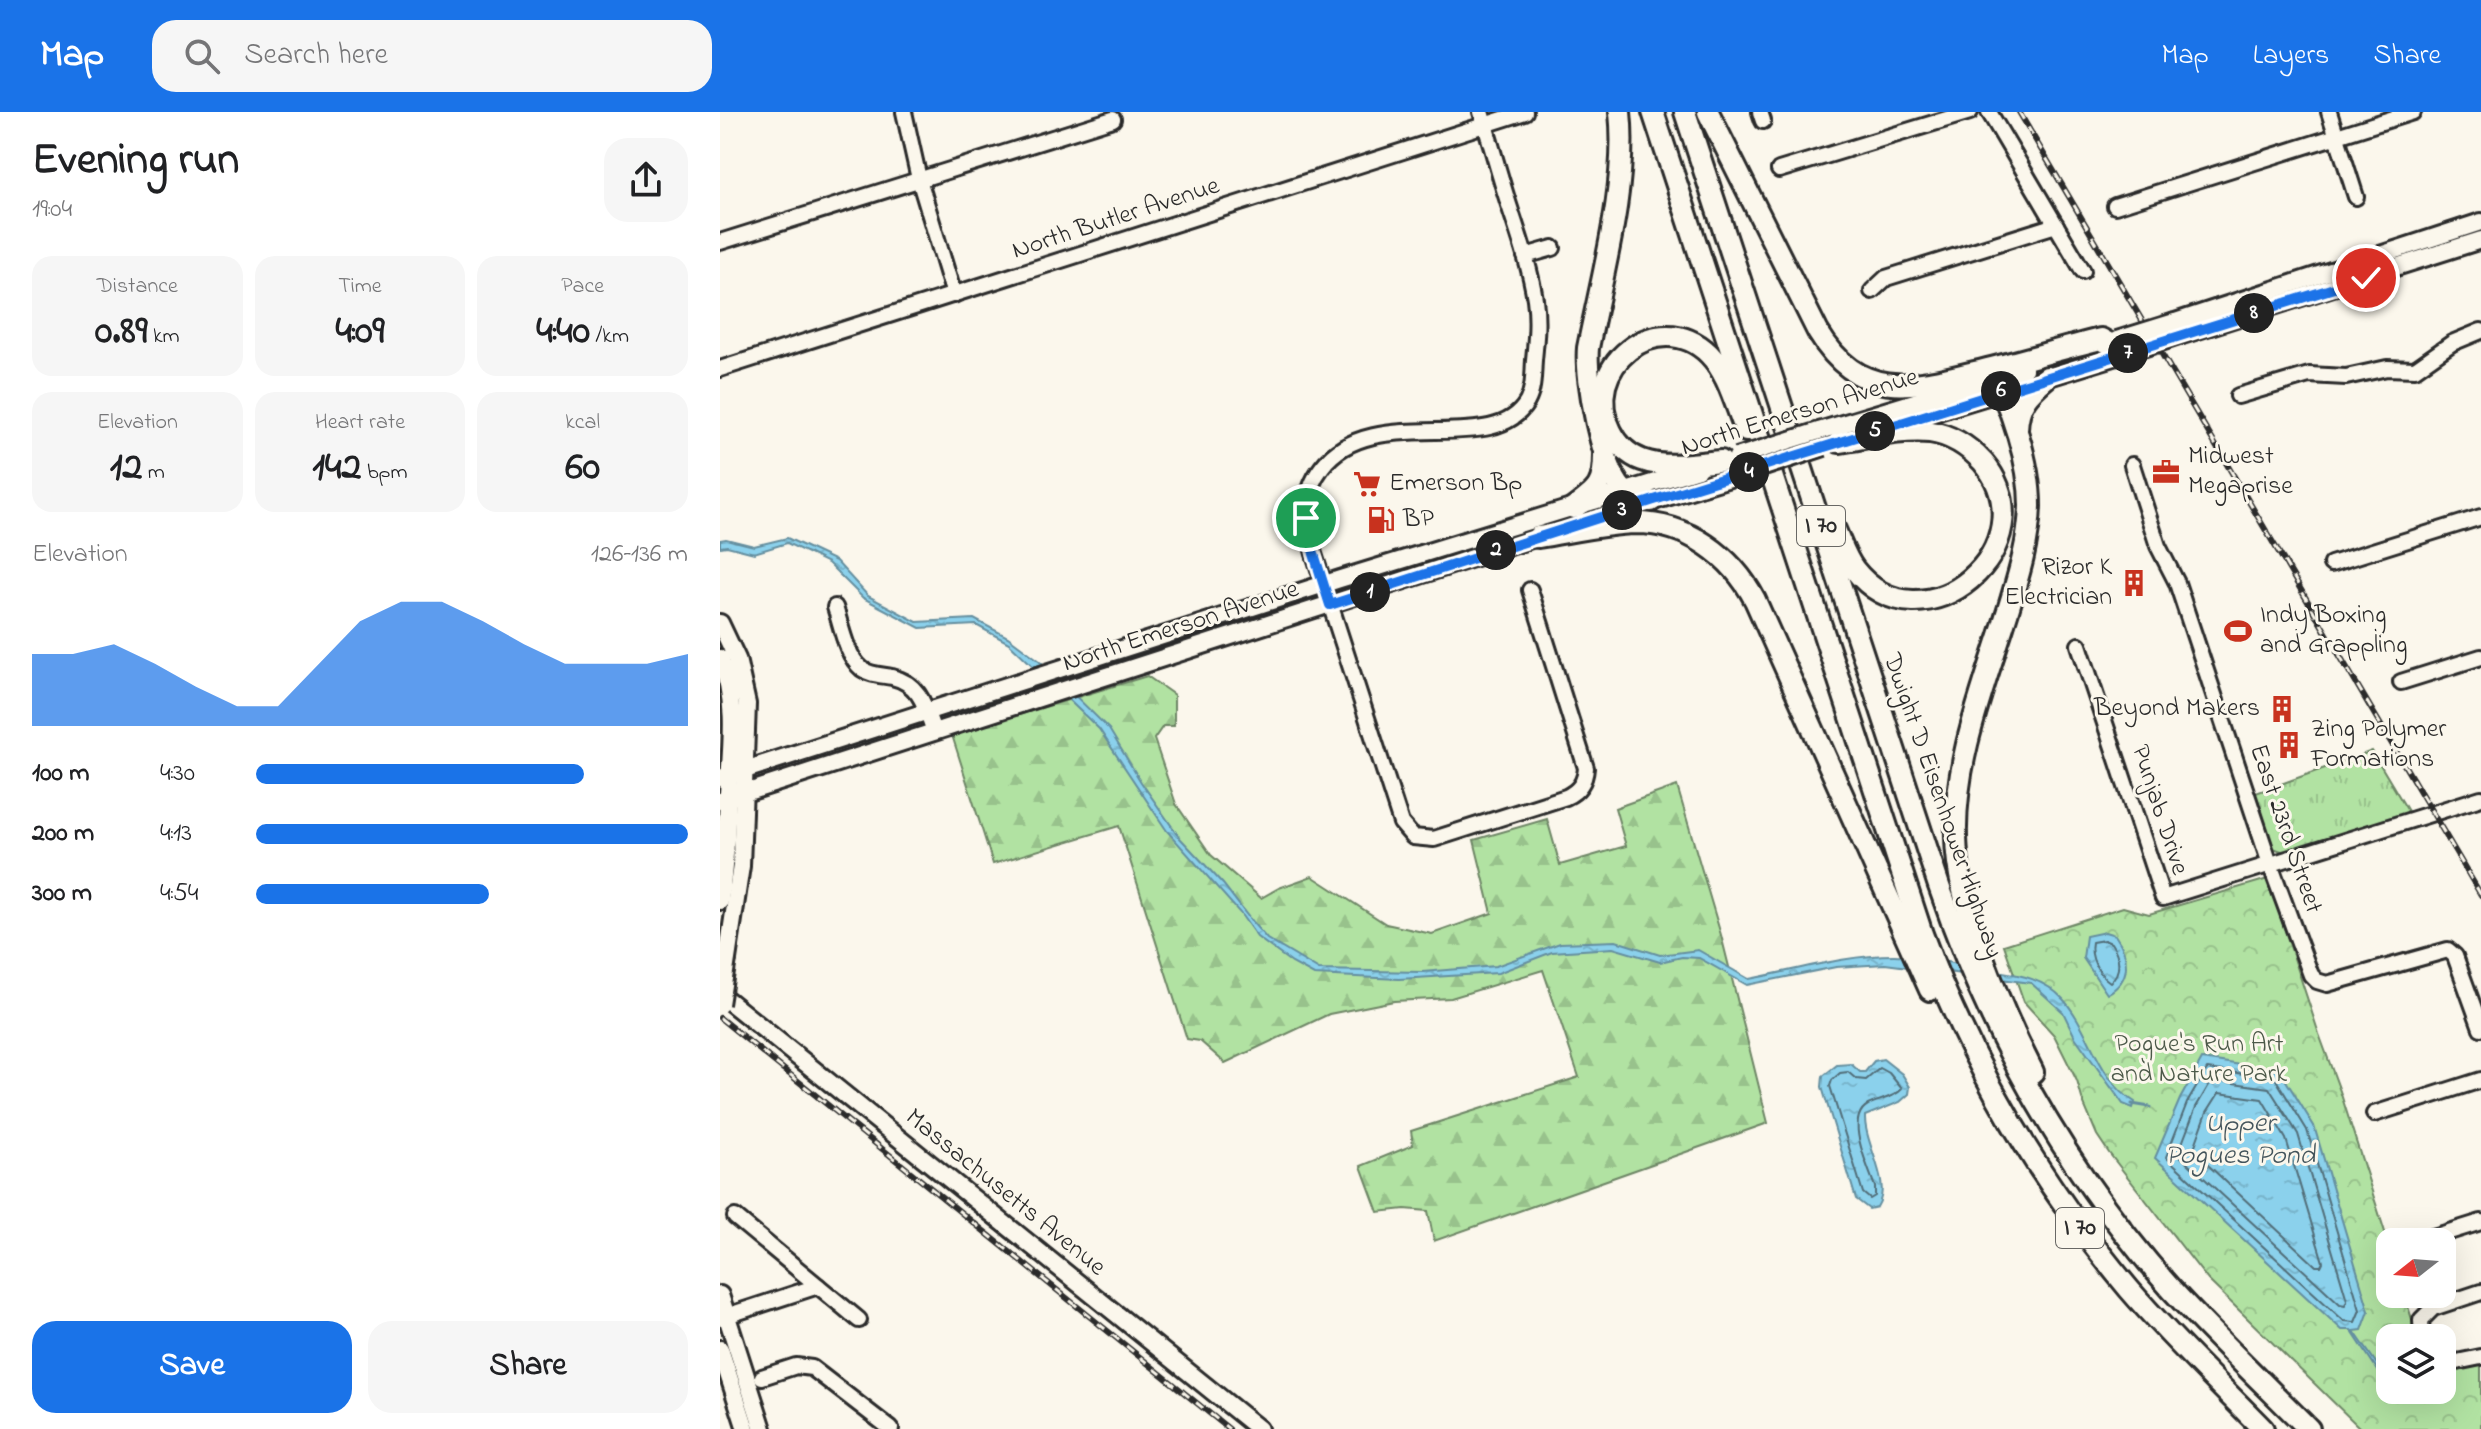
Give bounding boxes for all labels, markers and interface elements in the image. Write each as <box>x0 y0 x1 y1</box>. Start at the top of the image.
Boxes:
search box <box>152 20 712 92</box>
text: Map <box>40 28 104 84</box>
icon: search <box>180 34 224 78</box>
text: Search here <box>244 34 388 78</box>
text: Map <box>2161 36 2209 77</box>
text: Layers <box>2253 36 2329 77</box>
text: Share <box>2373 36 2441 77</box>
text: Evening run <box>32 129 239 193</box>
button: share <box>604 138 688 222</box>
street label: North Butler Avenue <box>1007 167 1225 270</box>
text: 19:04 <box>32 191 72 229</box>
pin <box>2332 244 2400 312</box>
icon: check <box>2344 256 2388 300</box>
text: Distance <box>97 271 178 303</box>
text: Time <box>338 271 382 303</box>
text: Pace <box>561 271 604 303</box>
pin: 8 <box>2234 293 2274 333</box>
text: 8 <box>2250 297 2258 329</box>
text: 0.89 <box>95 303 147 362</box>
text: 4:09 <box>335 303 385 362</box>
text: 4:40 <box>536 303 590 362</box>
text: km <box>147 321 180 353</box>
text: /km <box>590 321 629 353</box>
pin: 7 <box>2108 333 2148 373</box>
text: 7 <box>2123 337 2133 369</box>
street label: North Emerson Avenue <box>1677 359 1924 467</box>
pin: 6 <box>1981 371 2021 411</box>
text: 6 <box>1996 375 2006 407</box>
text: Elevation <box>97 407 178 439</box>
text: Heart rate <box>315 407 405 439</box>
text: kcal <box>565 407 600 439</box>
pin: 5 <box>1855 411 1895 451</box>
text: 5 <box>1869 415 1881 447</box>
place label: Midwest Megaprise <box>2188 438 2293 506</box>
text: 12 <box>110 439 142 498</box>
text: 142 <box>312 439 361 498</box>
text: 60 <box>565 439 600 498</box>
pin: 4 <box>1729 452 1769 492</box>
text: 4 <box>1744 456 1754 488</box>
text: m <box>142 457 165 489</box>
text: bpm <box>361 457 408 489</box>
office icon: Midwest Megaprise <box>2151 457 2181 487</box>
place label: Emerson Bp <box>1389 465 1522 503</box>
supermarket icon: Emerson Bp <box>1352 469 1382 499</box>
pin <box>1272 484 1340 552</box>
pin: 3 <box>1602 490 1642 530</box>
text: 3 <box>1617 494 1627 526</box>
icon: arrive <box>1284 496 1328 540</box>
place label: BP <box>1402 501 1434 539</box>
fuel station icon: BP <box>1366 505 1396 535</box>
road number: I 70 <box>1797 506 1845 546</box>
pin: 2 <box>1476 530 1516 570</box>
text: 2 <box>1491 534 1501 566</box>
text: Elevation <box>32 536 128 574</box>
text: 126–136 m <box>591 536 688 574</box>
place label: Rizor K Electrician <box>2004 549 2112 617</box>
building icon: Rizor K Electrician <box>2119 568 2149 598</box>
street label: North Emerson Avenue <box>1058 571 1304 683</box>
pin: 1 <box>1350 572 1390 612</box>
text: 1 <box>1367 576 1374 608</box>
place label: Indy Boxing and Grappling <box>2260 597 2407 665</box>
sports icon: Indy Boxing and Grappling <box>2223 616 2253 646</box>
street label: Dwight D Eisenhower Highway <box>1872 647 2012 964</box>
place label: Beyond Makers <box>2093 690 2260 728</box>
building icon: Beyond Makers <box>2267 694 2297 724</box>
place label: Zing Polymer Formations <box>2310 711 2447 779</box>
building icon: Zing Polymer Formations <box>2274 730 2304 760</box>
street label: East 23rd Street <box>2238 739 2332 919</box>
street label: Punjab Drive <box>2120 740 2198 880</box>
text: 100 m <box>32 755 89 793</box>
text: 4:30 <box>160 755 195 793</box>
text: 200 m <box>32 815 94 853</box>
text: 4:13 <box>160 815 192 853</box>
text: 300 m <box>32 875 92 913</box>
text: 4:54 <box>160 875 199 913</box>
park label: Pogue's Run Art and Nature Park <box>2111 1026 2288 1094</box>
street label: Massachusetts Avenue <box>896 1100 1114 1286</box>
water label: Upper Pogues Pond <box>2165 1104 2316 1177</box>
road number: I 70 <box>2056 1208 2104 1248</box>
north arrow <box>2376 1228 2456 1308</box>
map controls <box>2376 1228 2456 1404</box>
button: Save <box>32 1321 352 1413</box>
button: Share <box>368 1321 688 1413</box>
button: layers <box>2376 1324 2456 1404</box>

